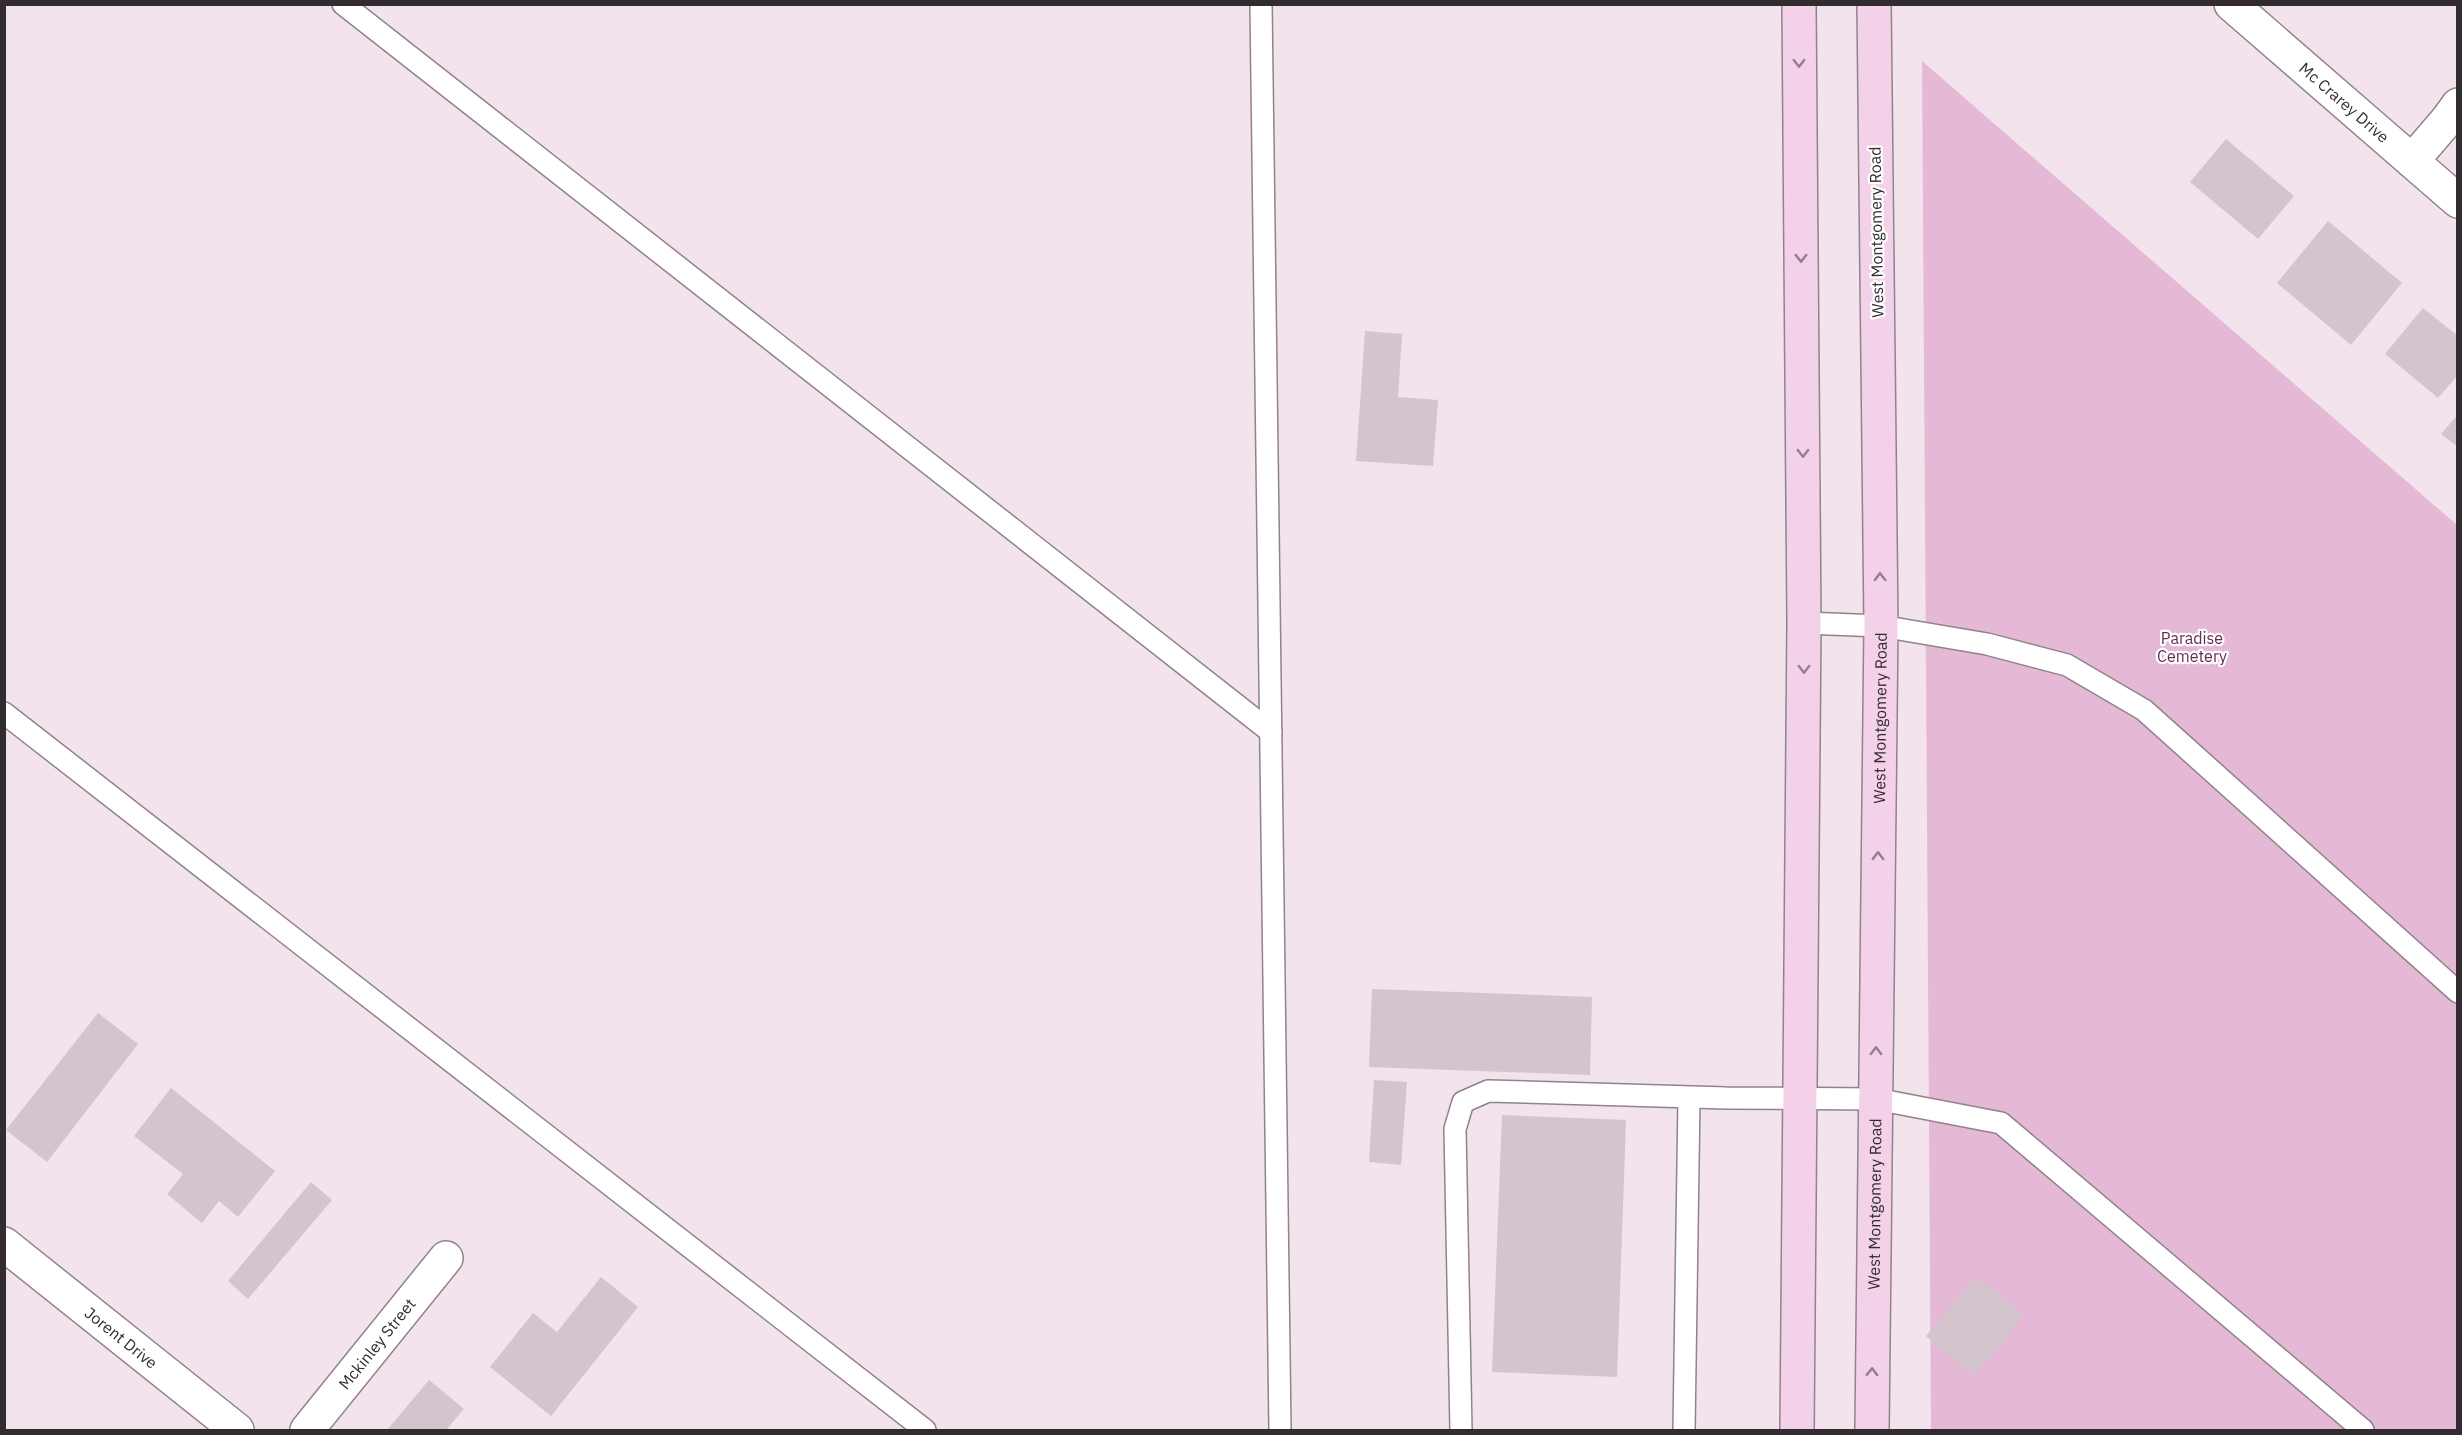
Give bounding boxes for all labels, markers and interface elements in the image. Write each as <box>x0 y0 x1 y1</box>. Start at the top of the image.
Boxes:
one-way arrow <box>1793 58 1805 67</box>
street label: Mc Crarey Drive <box>2295 58 2394 147</box>
street label: West Montgomery Road <box>1865 146 1887 318</box>
one-way arrow <box>1795 253 1807 262</box>
one-way arrow <box>1797 448 1809 457</box>
one-way arrow <box>1874 573 1886 582</box>
park label: Paradise Cemetery <box>2157 628 2227 666</box>
street label: West Montgomery Road <box>1869 632 1891 804</box>
one-way arrow <box>1798 664 1810 673</box>
one-way arrow <box>1872 852 1884 861</box>
one-way arrow <box>1870 1047 1882 1056</box>
street label: West Montgomery Road <box>1864 1118 1885 1290</box>
street label: Mckinley Street <box>334 1294 420 1393</box>
street label: Jorent Drive <box>81 1302 162 1373</box>
one-way arrow <box>1866 1368 1879 1377</box>

